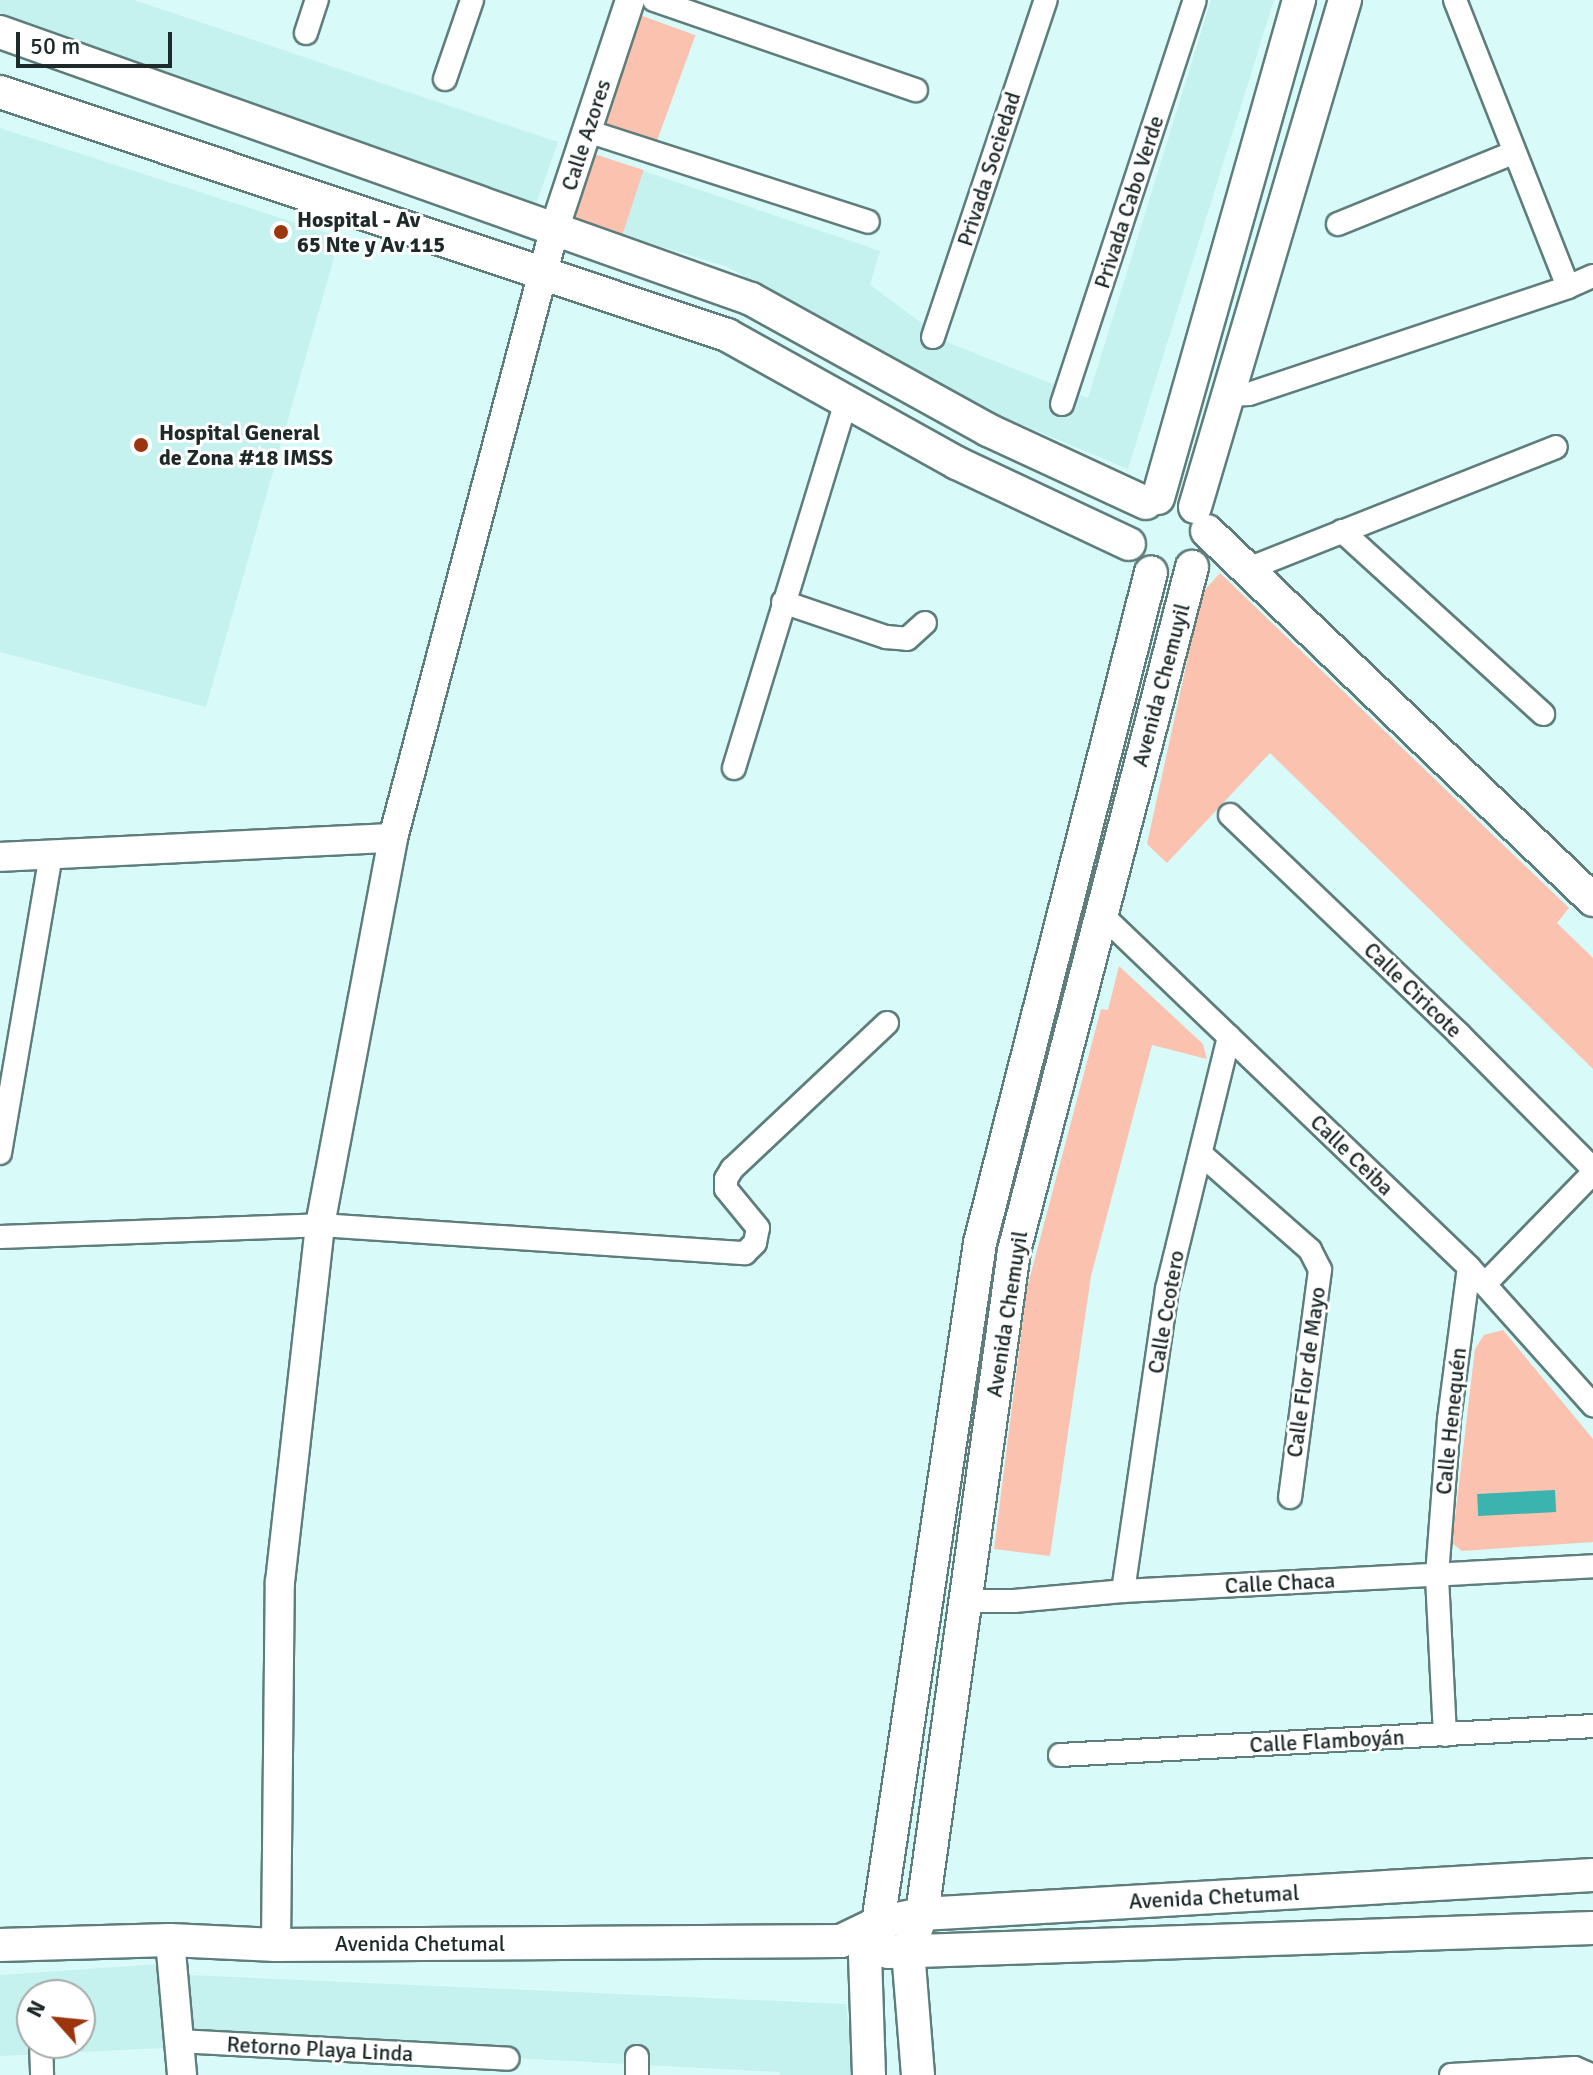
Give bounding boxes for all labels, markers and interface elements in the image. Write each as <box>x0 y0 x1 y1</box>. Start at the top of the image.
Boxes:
scale bar <box>20 16 176 66</box>
text: 50 m <box>30 31 80 61</box>
street label: Calle Azores <box>556 76 616 194</box>
street label: Privada Sociedad <box>952 89 1026 249</box>
street label: Privada Cabo Verde <box>1089 112 1169 292</box>
place label: Hospital - Av 65 Nte y Av 115 <box>297 206 445 258</box>
marker: Hospital - Av 65 Nte y Av 115 <box>272 223 290 241</box>
place label: Hospital General de Zona #18 IMSS <box>159 419 333 470</box>
marker: Hospital General de Zona #18 IMSS <box>130 434 152 456</box>
street label: Avenida Chemuyil <box>1126 600 1196 770</box>
street label: Calle Ciricote <box>1358 937 1468 1043</box>
street label: Calle Ceiba <box>1305 1109 1399 1201</box>
street label: Avenida Chemuyil <box>981 1229 1033 1399</box>
street label: Calle Ccotero <box>1142 1248 1190 1376</box>
street label: Calle Flor de Mayo <box>1281 1285 1331 1459</box>
street label: Calle Henequén <box>1430 1346 1472 1496</box>
street label: Calle Chaca <box>1224 1567 1336 1599</box>
street label: Calle Flamboyán <box>1249 1724 1405 1758</box>
street label: Avenida Chetumal <box>1128 1879 1300 1915</box>
street label: Avenida Chetumal <box>335 1931 505 1957</box>
north arrow <box>16 1979 96 2059</box>
text: N <box>20 1996 51 2022</box>
street label: Retorno Playa Linda <box>226 2031 414 2067</box>

